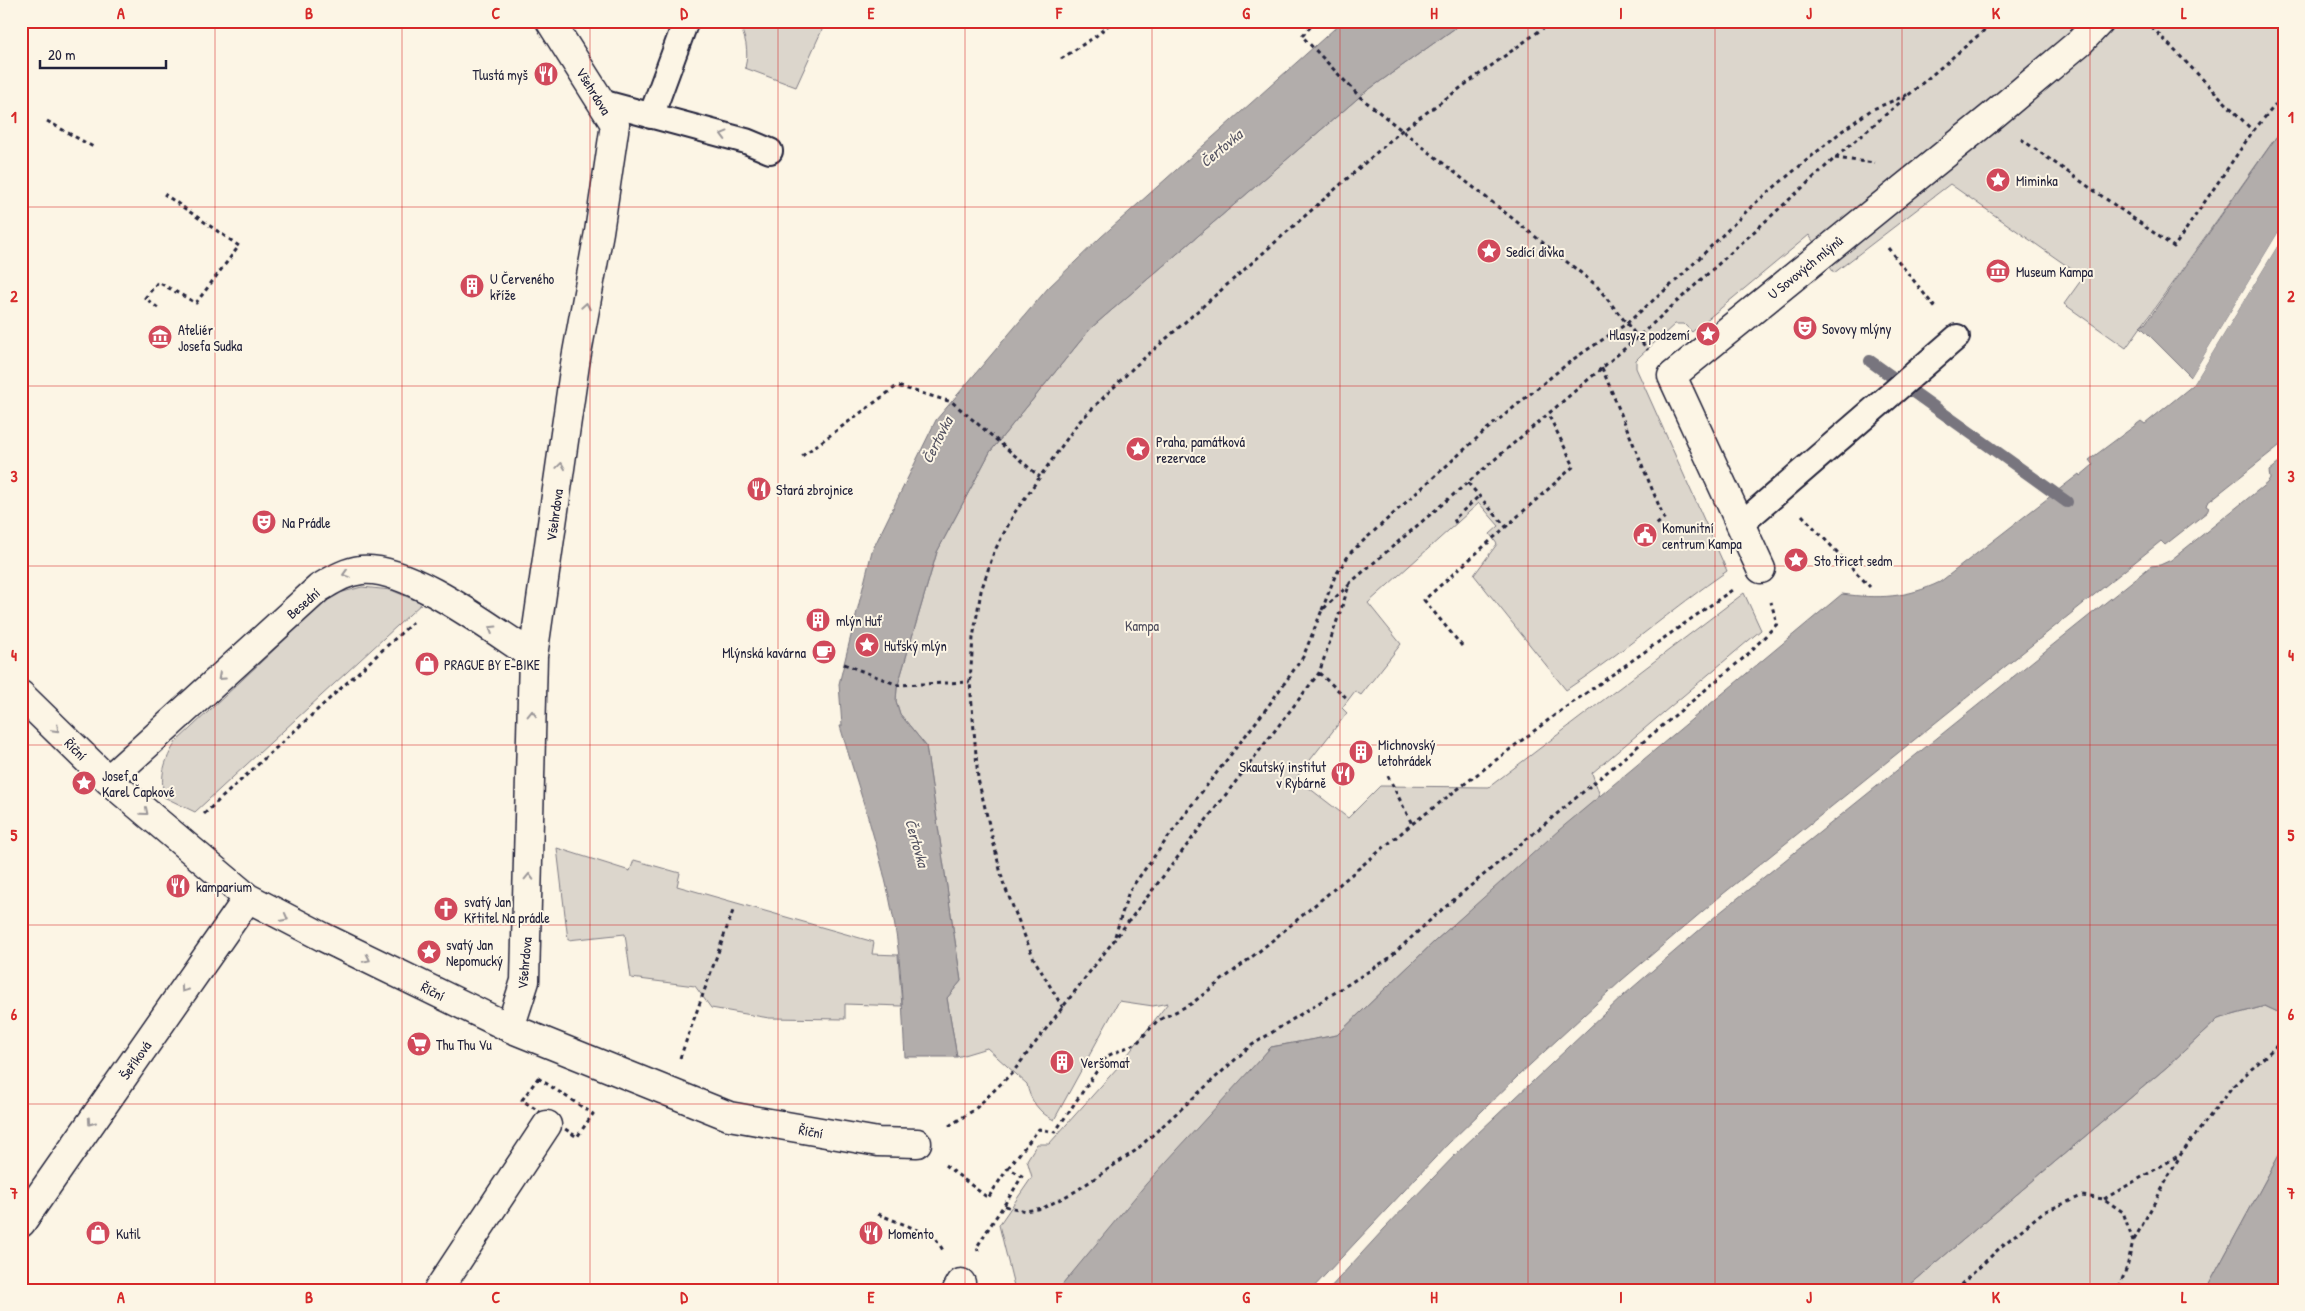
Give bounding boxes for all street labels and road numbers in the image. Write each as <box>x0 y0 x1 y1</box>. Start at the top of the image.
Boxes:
street label: Všehrdova <box>572 64 616 119</box>
street label: U Sovových mlýnů <box>1764 231 1847 304</box>
street label: Všehrdova <box>541 487 567 542</box>
street label: Besední <box>282 583 324 623</box>
street label: Říční <box>61 734 91 764</box>
street label: Všehrdova <box>512 936 536 990</box>
street label: Říční <box>418 977 448 1005</box>
street label: Šeříková <box>115 1036 155 1083</box>
street label: Říční <box>797 1120 825 1142</box>

